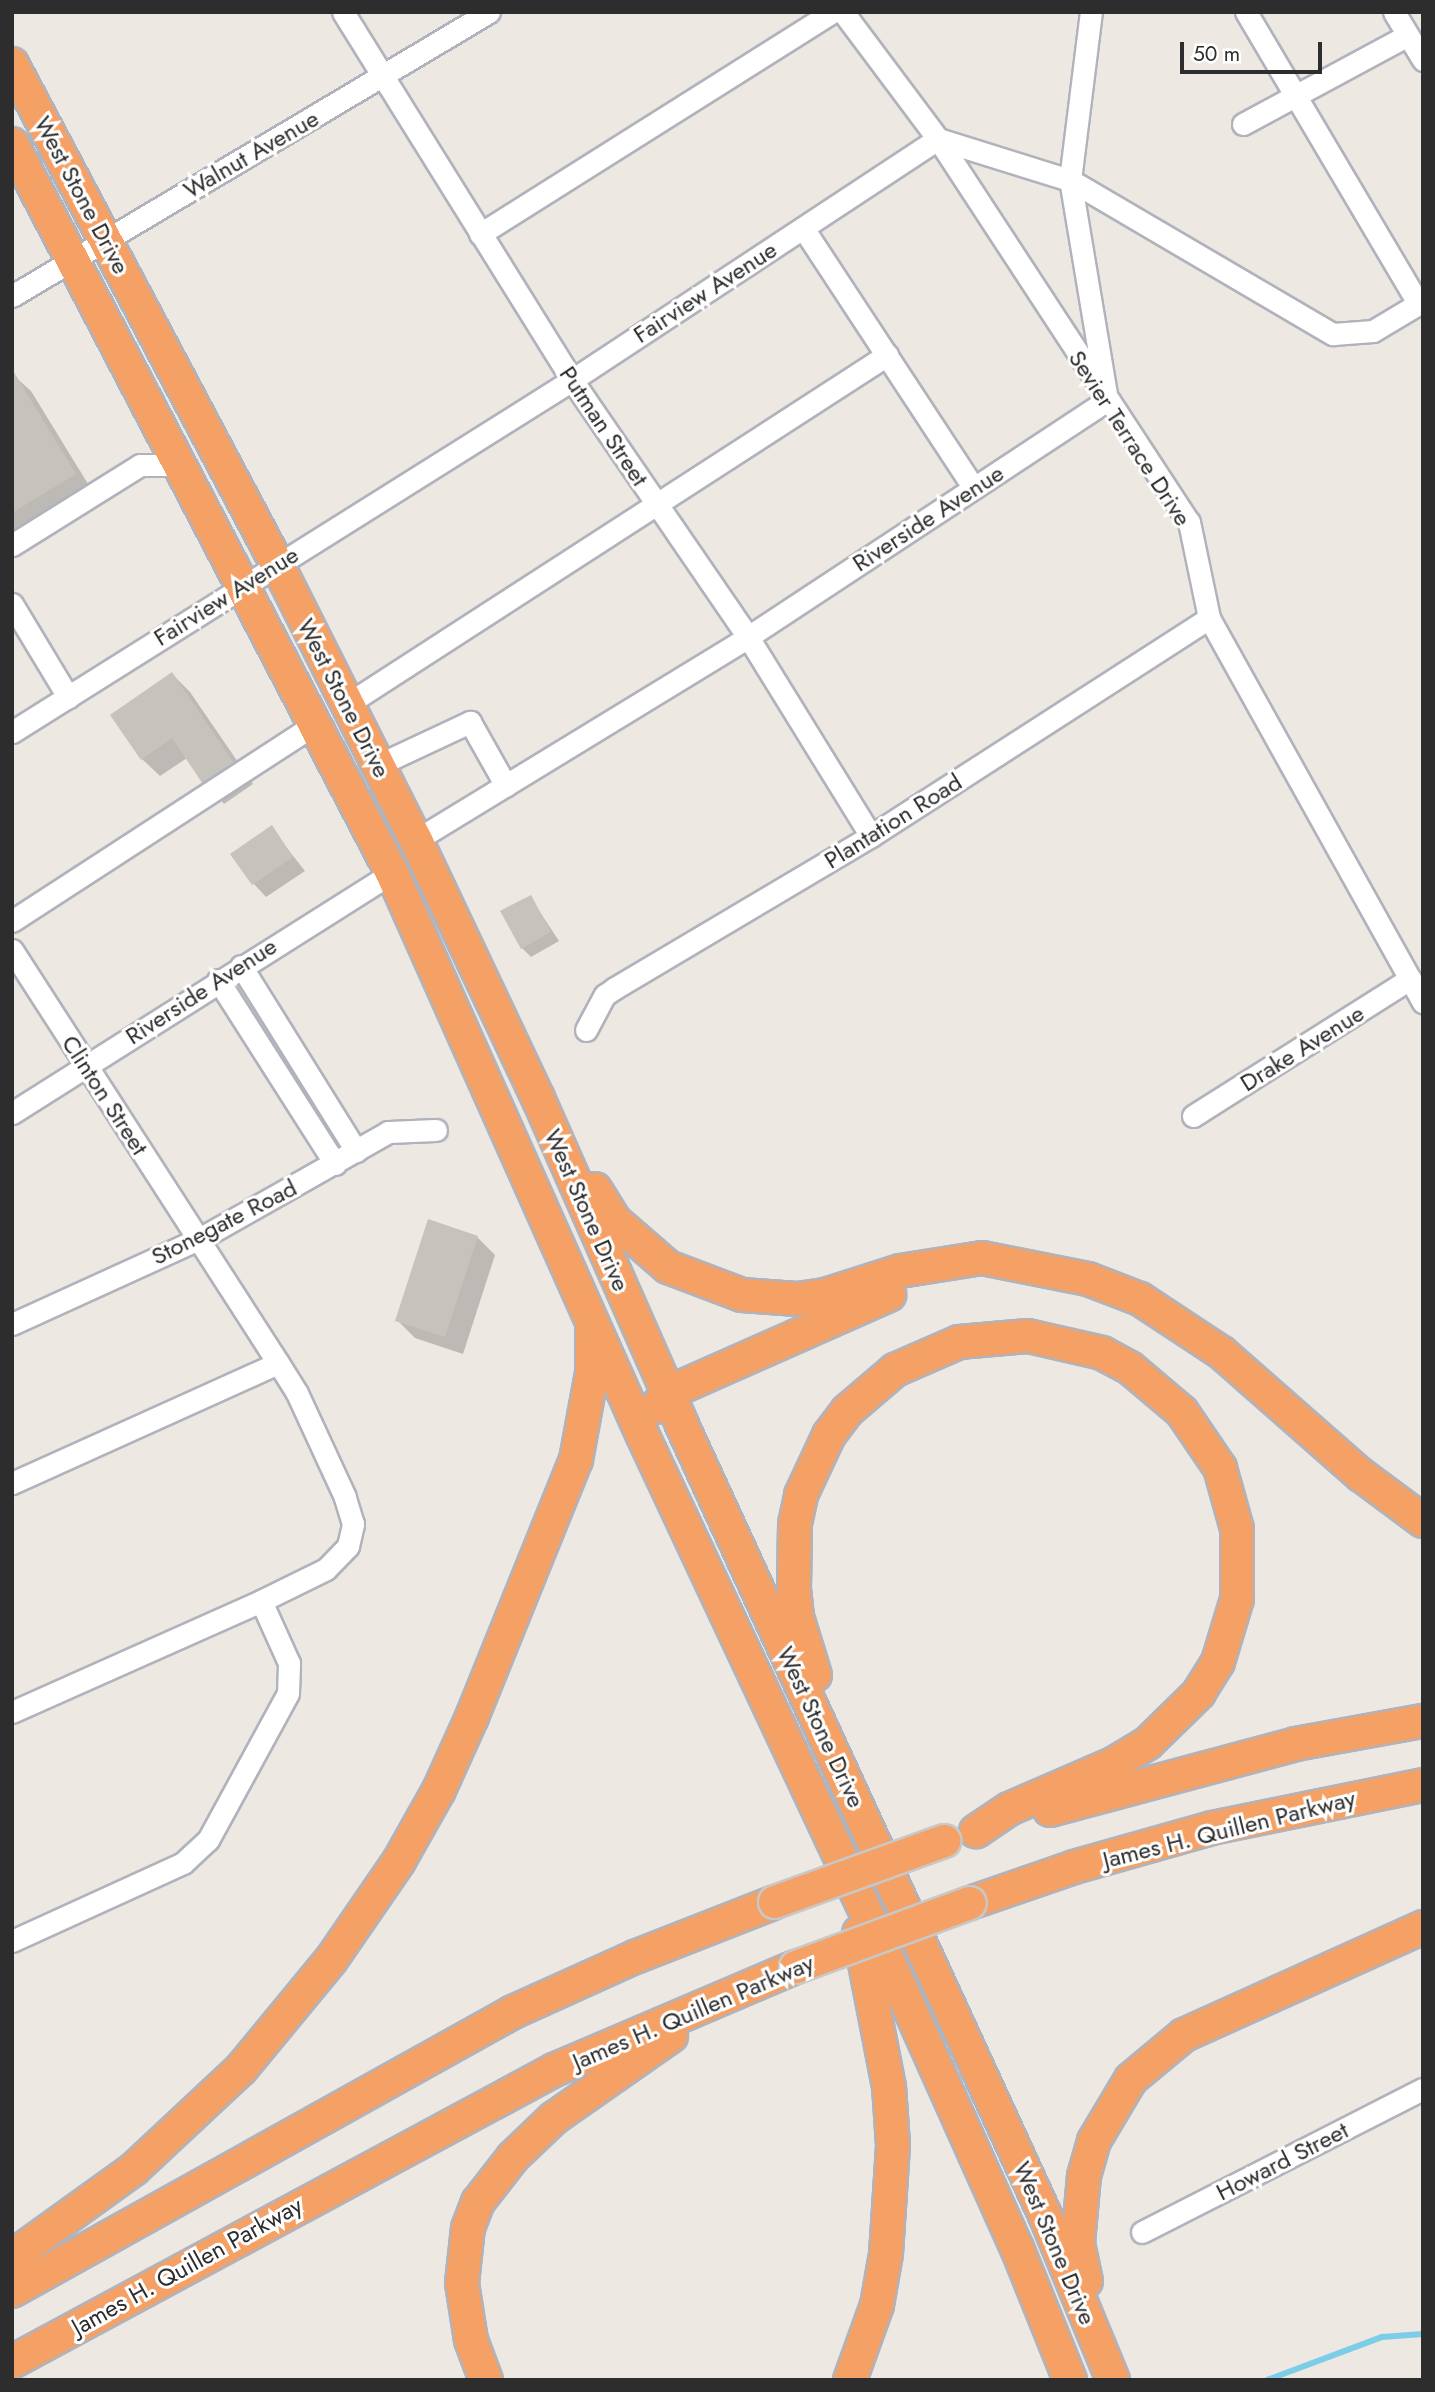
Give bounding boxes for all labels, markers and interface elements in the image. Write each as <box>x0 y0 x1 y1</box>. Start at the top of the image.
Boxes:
scale bar <box>1183 28 1325 72</box>
text: 50 m <box>1193 39 1240 69</box>
street label: Walnut Avenue <box>178 104 324 204</box>
street label: West Stone Drive <box>28 111 136 279</box>
street label: Fairview Avenue <box>628 235 782 349</box>
street label: Sevier Terrace Drive <box>1063 345 1197 531</box>
street label: Putman Street <box>553 361 655 491</box>
street label: Riverside Avenue <box>847 458 1009 578</box>
street label: Fairview Avenue <box>148 540 304 652</box>
street label: West Stone Drive <box>292 614 396 782</box>
street label: Plantation Road <box>819 767 967 875</box>
street label: Riverside Avenue <box>120 931 282 1051</box>
street label: Drake Avenue <box>1235 999 1369 1097</box>
street label: Clinton Street <box>56 1030 154 1160</box>
street label: West Stone Drive <box>538 1125 636 1295</box>
street label: Stonegate Road <box>146 1173 302 1271</box>
street label: West Stone Drive <box>771 1642 871 1812</box>
street label: James H. Quillen Parkway <box>1100 1784 1358 1874</box>
street label: James H. Quillen Parkway <box>568 1948 818 2076</box>
street label: Howard Street <box>1211 2115 1353 2207</box>
street label: West Stone Drive <box>1008 2157 1102 2329</box>
street label: James H. Quillen Parkway <box>67 2191 307 2341</box>

